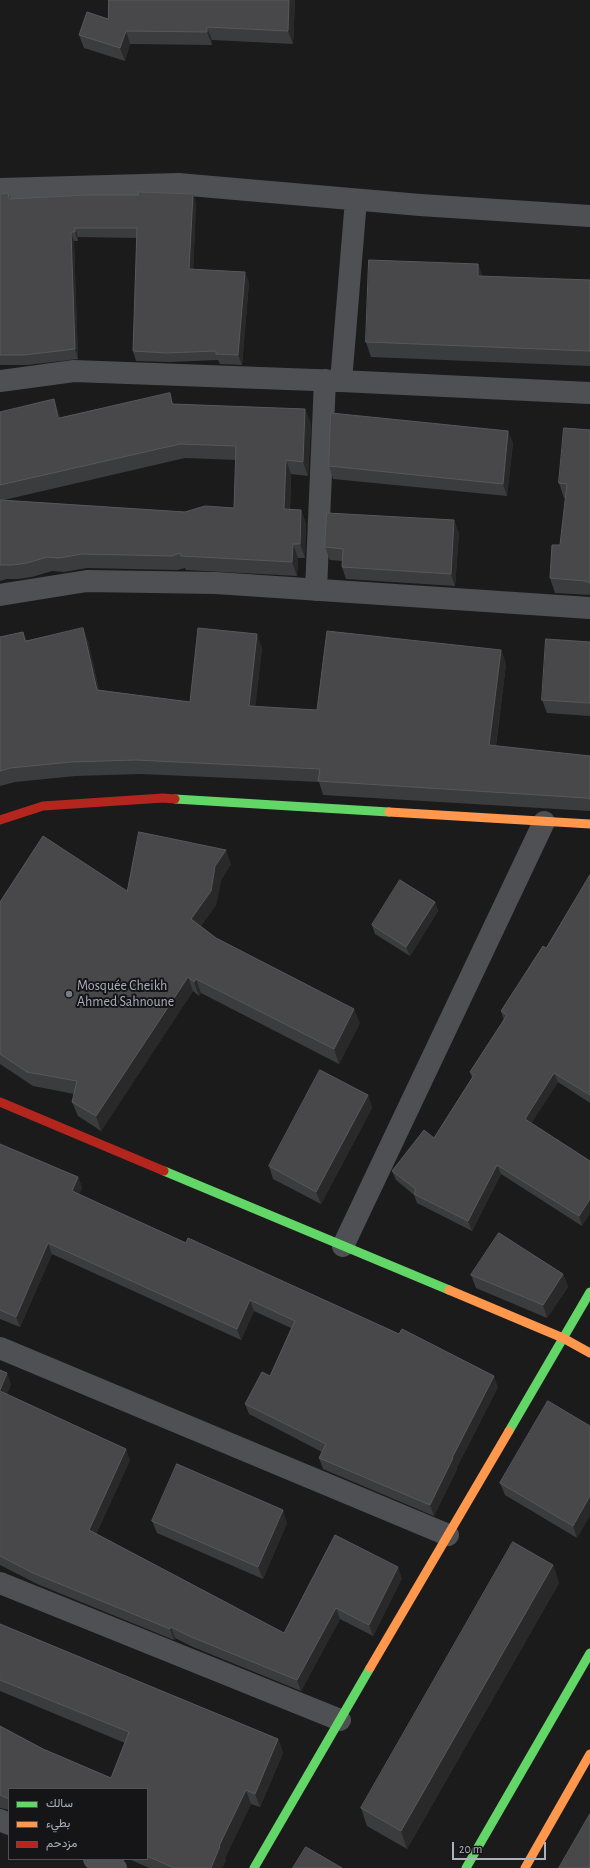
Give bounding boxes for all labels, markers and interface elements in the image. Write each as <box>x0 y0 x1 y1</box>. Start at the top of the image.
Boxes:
place label: Mosquée Cheikh Ahmed Sahnoune <box>77 978 174 1010</box>
marker: Mosquée Cheikh Ahmed Sahnoune <box>64 989 74 999</box>
legend <box>8 1788 148 1860</box>
text: سالك <box>46 1797 73 1809</box>
text: بطيء <box>46 1817 70 1829</box>
scale bar <box>454 1834 548 1860</box>
text: مزدحم <box>46 1837 77 1849</box>
text: 20 m <box>459 1843 482 1855</box>

